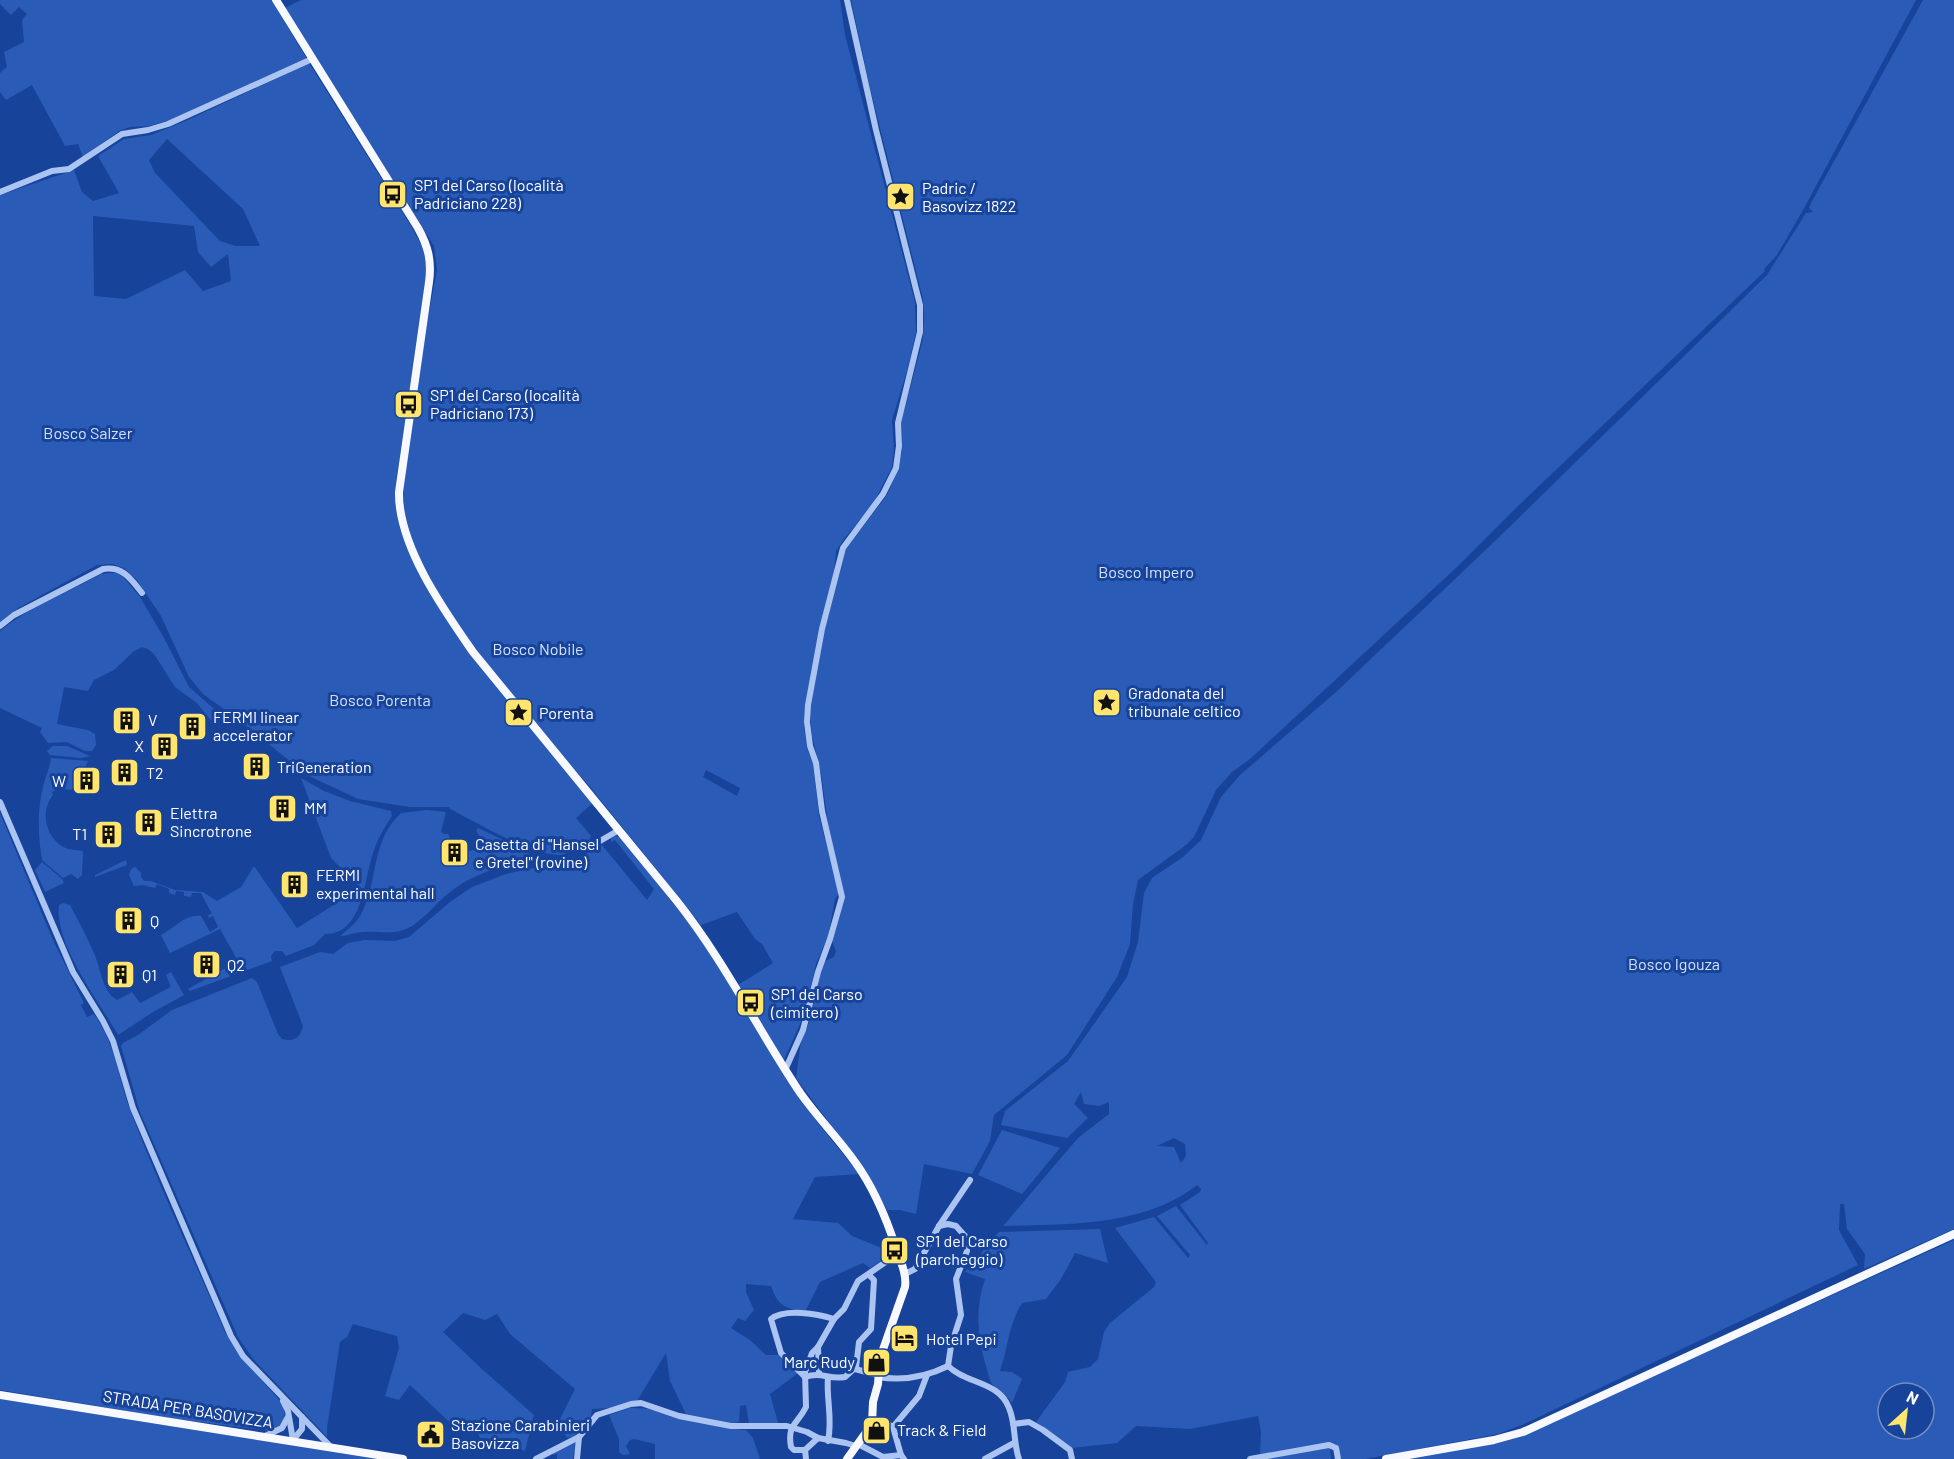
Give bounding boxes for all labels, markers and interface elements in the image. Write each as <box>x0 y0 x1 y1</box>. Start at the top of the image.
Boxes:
place label: SP1 del Carso (località Padriciano 228) <box>414 175 564 212</box>
bus stop icon: SP1 del Carso (località Padriciano 228) <box>377 178 409 210</box>
place label: Padric / Basovizz 1822 <box>922 178 1016 215</box>
place icon: Padric / Basovizz 1822 <box>885 181 917 213</box>
place label: SP1 del Carso (località Padriciano 173) <box>430 385 580 422</box>
bus stop icon: SP1 del Carso (località Padriciano 173) <box>393 388 425 420</box>
park label: Bosco Salzer <box>43 423 133 442</box>
park label: Bosco Impero <box>1098 562 1194 581</box>
park label: Bosco Nobile <box>492 639 584 658</box>
place label: Gradonata del tribunale celtico <box>1128 683 1241 720</box>
place icon: Gradonata del tribunale celtico <box>1091 686 1123 718</box>
park label: Bosco Porenta <box>329 690 431 709</box>
place icon: Porenta <box>502 697 534 729</box>
place label: Porenta <box>539 703 594 722</box>
building icon: V <box>111 704 143 736</box>
place label: FERMI linear accelerator <box>213 707 299 744</box>
place label: V <box>148 710 157 729</box>
building icon: FERMI linear accelerator <box>176 710 208 742</box>
building icon: X <box>149 730 181 762</box>
place label: X <box>135 736 144 755</box>
building icon: TriGeneration <box>240 751 272 783</box>
building icon: T2 <box>109 757 141 789</box>
place label: TriGeneration <box>277 757 372 776</box>
place label: T2 <box>146 763 164 782</box>
building icon: W <box>71 765 103 797</box>
place label: W <box>52 771 66 790</box>
building icon: MM <box>267 792 299 824</box>
place label: MM <box>304 798 327 817</box>
place label: Elettra Sincrotrone <box>170 803 252 840</box>
building icon: Elettra Sincrotrone <box>133 806 165 838</box>
building icon: T1 <box>92 818 124 850</box>
place label: T1 <box>72 824 87 843</box>
place label: Casetta di "Hansel e Gretel" (rovine) <box>475 834 599 871</box>
building icon: Casetta di "Hansel e Gretel" (rovine) <box>438 837 470 869</box>
place label: FERMI experimental hall <box>316 865 434 902</box>
building icon: FERMI experimental hall <box>279 868 311 900</box>
building icon: Q <box>113 905 145 937</box>
place label: Q <box>150 911 159 930</box>
building icon: Q2 <box>190 949 222 981</box>
park label: Bosco Igouza <box>1628 954 1720 973</box>
place label: Q2 <box>227 955 245 974</box>
building icon: Q1 <box>105 959 137 991</box>
place label: Q1 <box>142 965 157 984</box>
place label: SP1 del Carso (cimitero) <box>770 984 863 1021</box>
bus stop icon: SP1 del Carso (cimitero) <box>734 987 766 1019</box>
place label: SP1 del Carso (parcheggio) <box>915 1231 1008 1268</box>
bus stop icon: SP1 del Carso (parcheggio) <box>879 1234 911 1266</box>
hotel icon: Hotel Pepi <box>889 1323 921 1355</box>
place label: Hotel Pepi <box>926 1329 997 1348</box>
shop icon: Marc Rudy <box>860 1346 892 1378</box>
place label: Marc Rudy <box>784 1352 856 1371</box>
north arrow <box>1876 1381 1936 1441</box>
street label: STRADA PER BASOVIZZA <box>102 1386 275 1431</box>
text: N <box>1904 1386 1922 1408</box>
shop icon: Track & Field <box>860 1414 892 1446</box>
place label: Stazione Carabinieri Basovizza <box>451 1415 590 1452</box>
public building icon: Stazione Carabinieri Basovizza <box>414 1418 446 1450</box>
place label: Track & Field <box>897 1420 987 1439</box>

